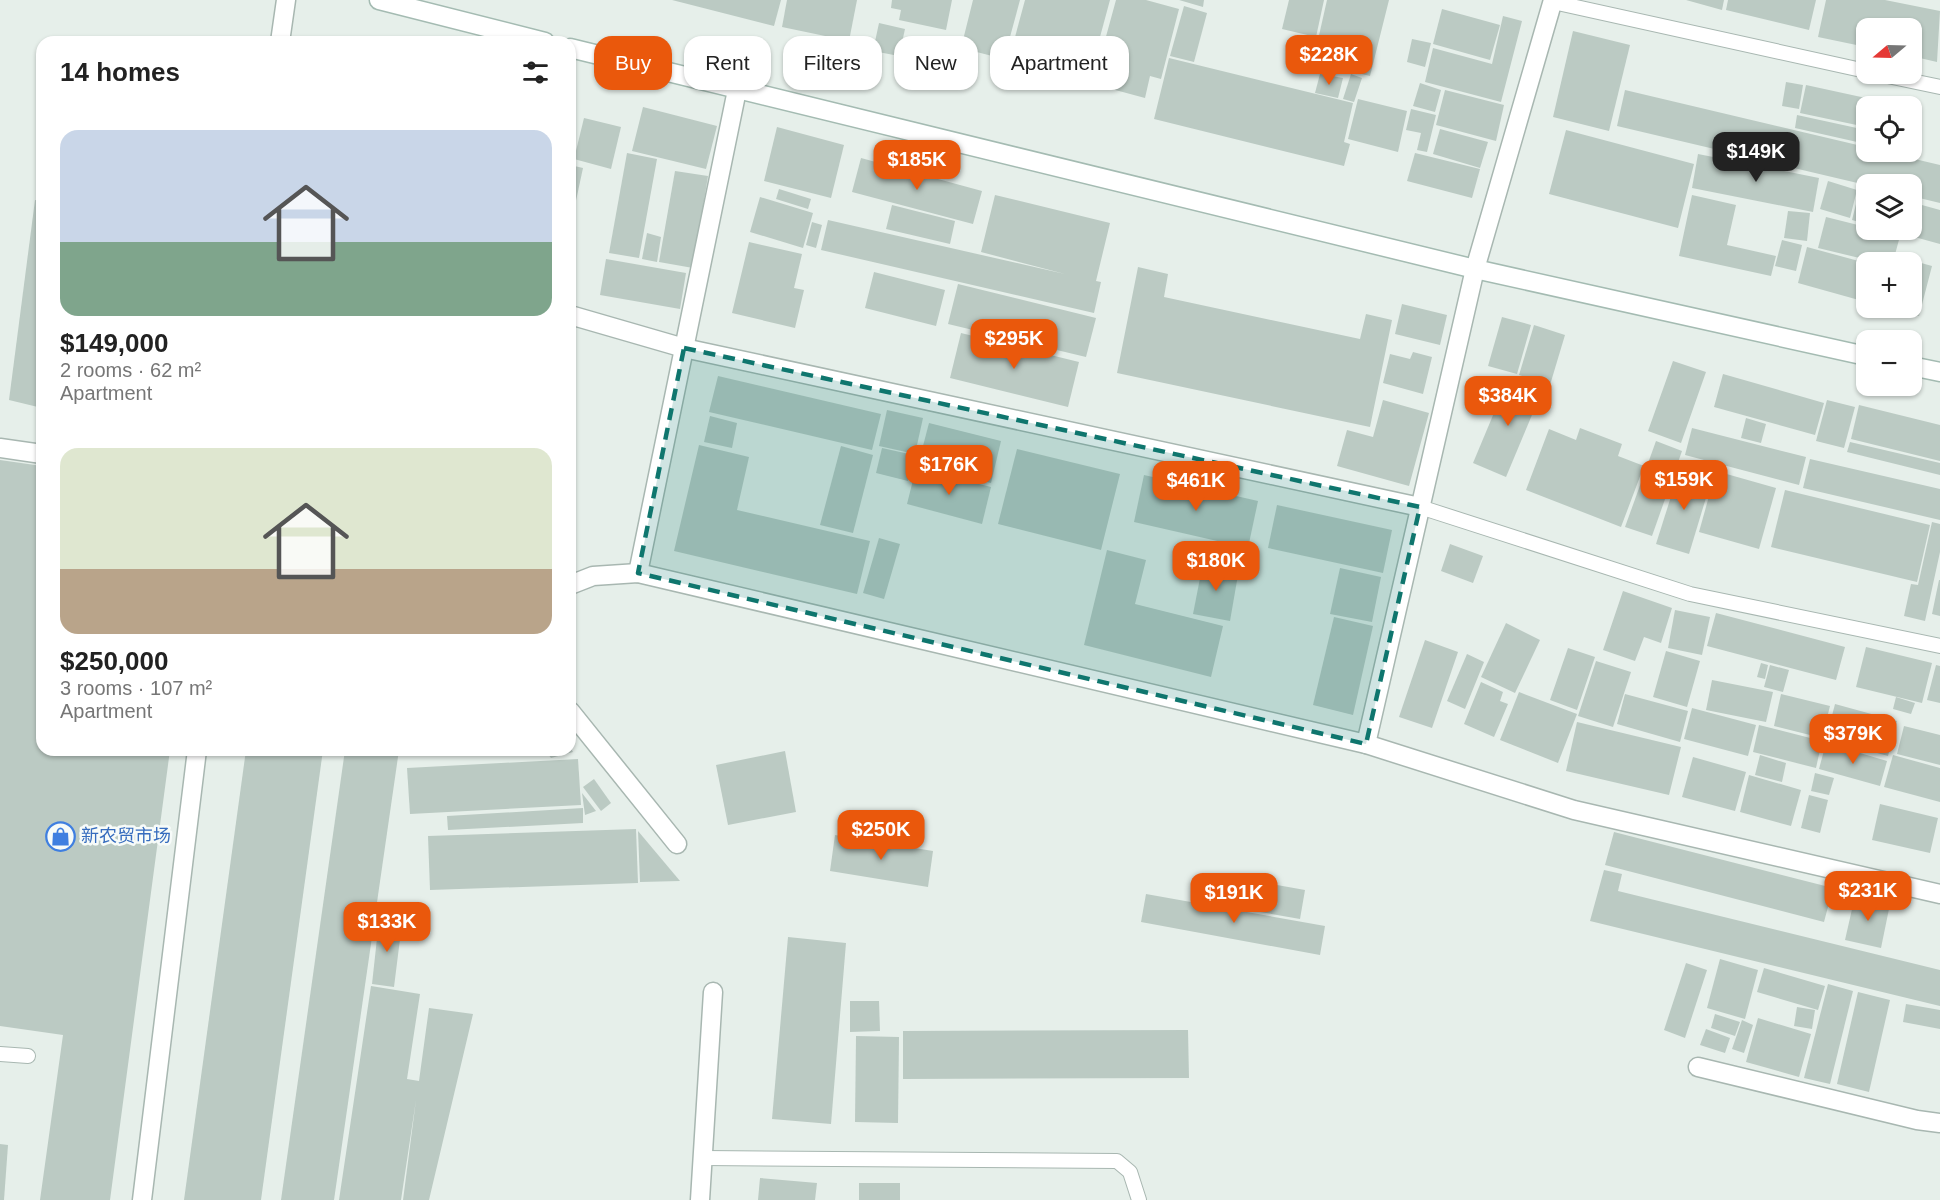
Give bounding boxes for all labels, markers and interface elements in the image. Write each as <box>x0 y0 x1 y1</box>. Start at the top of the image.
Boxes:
north arrow <box>1856 18 1922 84</box>
map controls <box>1856 18 1922 396</box>
pin: $228K <box>1287 35 1371 86</box>
chip: Buy <box>594 36 672 90</box>
chip: Rent <box>684 36 771 90</box>
chip: Filters <box>783 36 882 90</box>
chip: New <box>894 36 978 90</box>
chip: Apartment <box>990 36 1129 90</box>
text: $228K <box>1300 43 1358 65</box>
icon: filters <box>519 56 552 89</box>
text: 14 homes <box>60 57 180 87</box>
button: locate <box>1856 96 1922 162</box>
pin: $149K <box>1714 132 1798 183</box>
pin: $185K <box>875 140 959 191</box>
text: $149K <box>1727 140 1785 162</box>
text: $185K <box>888 148 946 170</box>
icon: home <box>252 169 360 277</box>
button: layers <box>1856 174 1922 240</box>
button: + <box>1856 252 1922 318</box>
pin: $295K <box>972 319 1056 370</box>
text: $295K <box>985 327 1043 349</box>
text: $149,000 <box>60 328 168 358</box>
button: − <box>1856 330 1922 396</box>
text: 2 rooms · 62 m² <box>60 359 201 381</box>
pin: $384K <box>1466 376 1550 427</box>
text: Apartment <box>60 382 152 404</box>
text: $384K <box>1479 384 1537 406</box>
pin: $176K <box>907 445 991 496</box>
text: $176K <box>920 453 978 475</box>
pin: $159K <box>1642 460 1726 511</box>
pin: $461K <box>1154 461 1238 512</box>
text: $159K <box>1655 468 1713 490</box>
text: $461K <box>1167 469 1225 491</box>
icon: home <box>252 487 360 595</box>
pin: $180K <box>1174 541 1258 592</box>
text: $180K <box>1187 549 1245 571</box>
text: $250,000 <box>60 646 168 676</box>
text: 3 rooms · 107 m² <box>60 677 212 699</box>
text: Apartment <box>60 700 152 722</box>
pin: $379K <box>1811 714 1895 765</box>
text: $379K <box>1824 722 1882 744</box>
pin: $250K <box>839 810 923 861</box>
text: $250K <box>852 818 910 840</box>
shop icon: 新农贸市场 <box>44 820 76 852</box>
place label: 新农贸市场 <box>81 826 171 846</box>
pin: $231K <box>1826 871 1910 922</box>
pin: $191K <box>1192 873 1276 924</box>
text: $231K <box>1839 879 1897 901</box>
text: $191K <box>1205 881 1263 903</box>
pin: $133K <box>345 902 429 953</box>
text: $133K <box>358 910 416 932</box>

